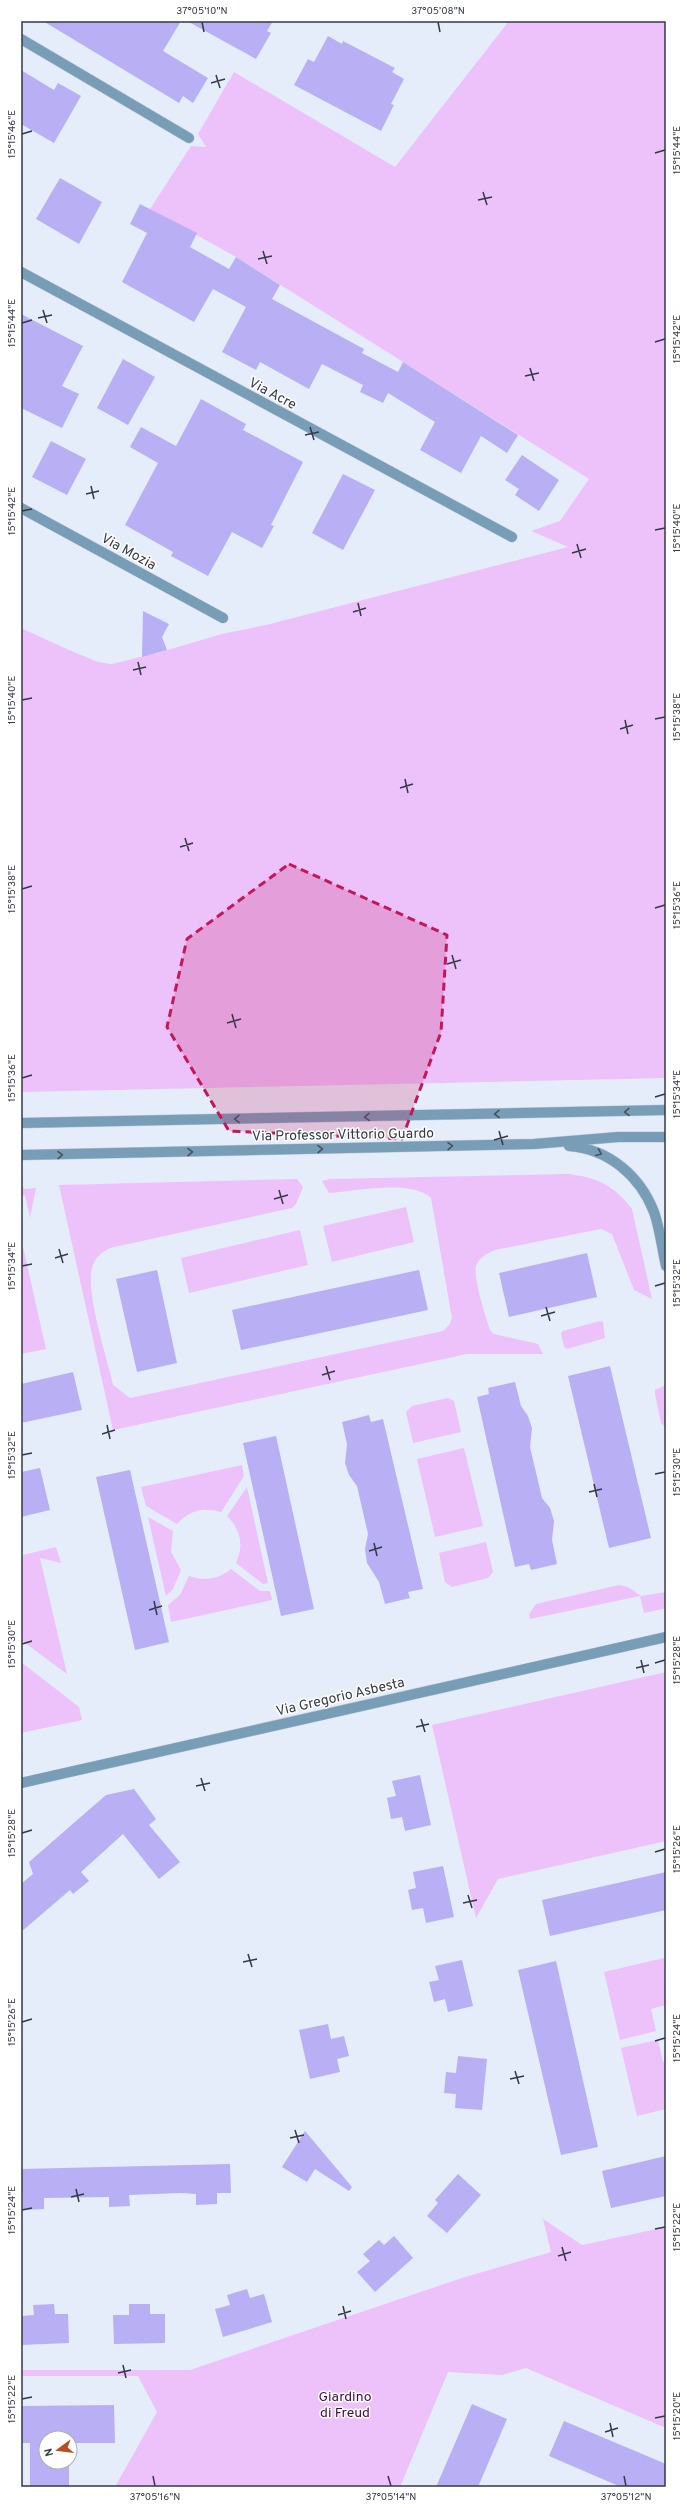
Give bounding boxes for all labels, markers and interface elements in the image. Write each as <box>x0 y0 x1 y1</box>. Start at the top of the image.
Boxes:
text: 37°05'10"N <box>176 5 228 18</box>
text: 37°05'08"N <box>411 5 465 18</box>
text: 15°15'46"E <box>6 110 19 158</box>
text: 15°15'44"E <box>671 126 684 174</box>
text: 15°15'44"E <box>6 299 19 347</box>
text: 15°15'42"E <box>671 315 684 363</box>
street label: Via Acre <box>245 375 299 414</box>
text: 15°15'42"E <box>6 487 19 535</box>
text: 15°15'40"E <box>671 504 684 552</box>
street label: Via Mozia <box>98 530 159 574</box>
text: 15°15'40"E <box>6 676 19 724</box>
text: 15°15'38"E <box>671 693 684 741</box>
text: 15°15'38"E <box>6 865 19 913</box>
text: 15°15'36"E <box>671 881 684 929</box>
text: 15°15'36"E <box>6 1054 19 1102</box>
text: 15°15'34"E <box>671 1070 684 1118</box>
one-way arrow <box>624 1108 630 1116</box>
one-way arrow <box>494 1110 500 1118</box>
one-way arrow <box>364 1113 370 1121</box>
one-way arrow <box>234 1115 240 1123</box>
street label: Via Professor Vittorio Guardo <box>252 1125 434 1146</box>
one-way arrow <box>447 1142 453 1150</box>
one-way arrow <box>317 1144 323 1153</box>
one-way arrow <box>187 1147 193 1156</box>
one-way arrow <box>596 1148 603 1156</box>
one-way arrow <box>57 1150 63 1159</box>
text: 15°15'34"E <box>6 1242 19 1290</box>
text: 15°15'32"E <box>671 1259 684 1307</box>
text: 15°15'32"E <box>6 1431 19 1479</box>
text: 15°15'30"E <box>671 1448 684 1496</box>
text: 15°15'30"E <box>6 1620 19 1668</box>
text: 15°15'28"E <box>671 1636 684 1684</box>
street label: Via Gregorio Asbesta <box>274 1674 406 1721</box>
text: 15°15'28"E <box>6 1809 19 1857</box>
text: 15°15'26"E <box>671 1825 684 1873</box>
text: 15°15'26"E <box>6 1998 19 2046</box>
text: 15°15'24"E <box>671 2014 684 2062</box>
text: 15°15'24"E <box>6 2186 19 2234</box>
text: 15°15'22"E <box>671 2203 684 2251</box>
text: 15°15'22"E <box>6 2375 19 2423</box>
park label: Giardino di Freud <box>318 2389 372 2422</box>
text: 15°15'20"E <box>671 2392 684 2440</box>
north arrow <box>38 2430 78 2470</box>
text: N <box>42 2447 57 2458</box>
text: 37°05'16"N <box>130 2491 180 2504</box>
text: 37°05'14"N <box>366 2491 416 2504</box>
text: 37°05'12"N <box>601 2491 651 2504</box>

